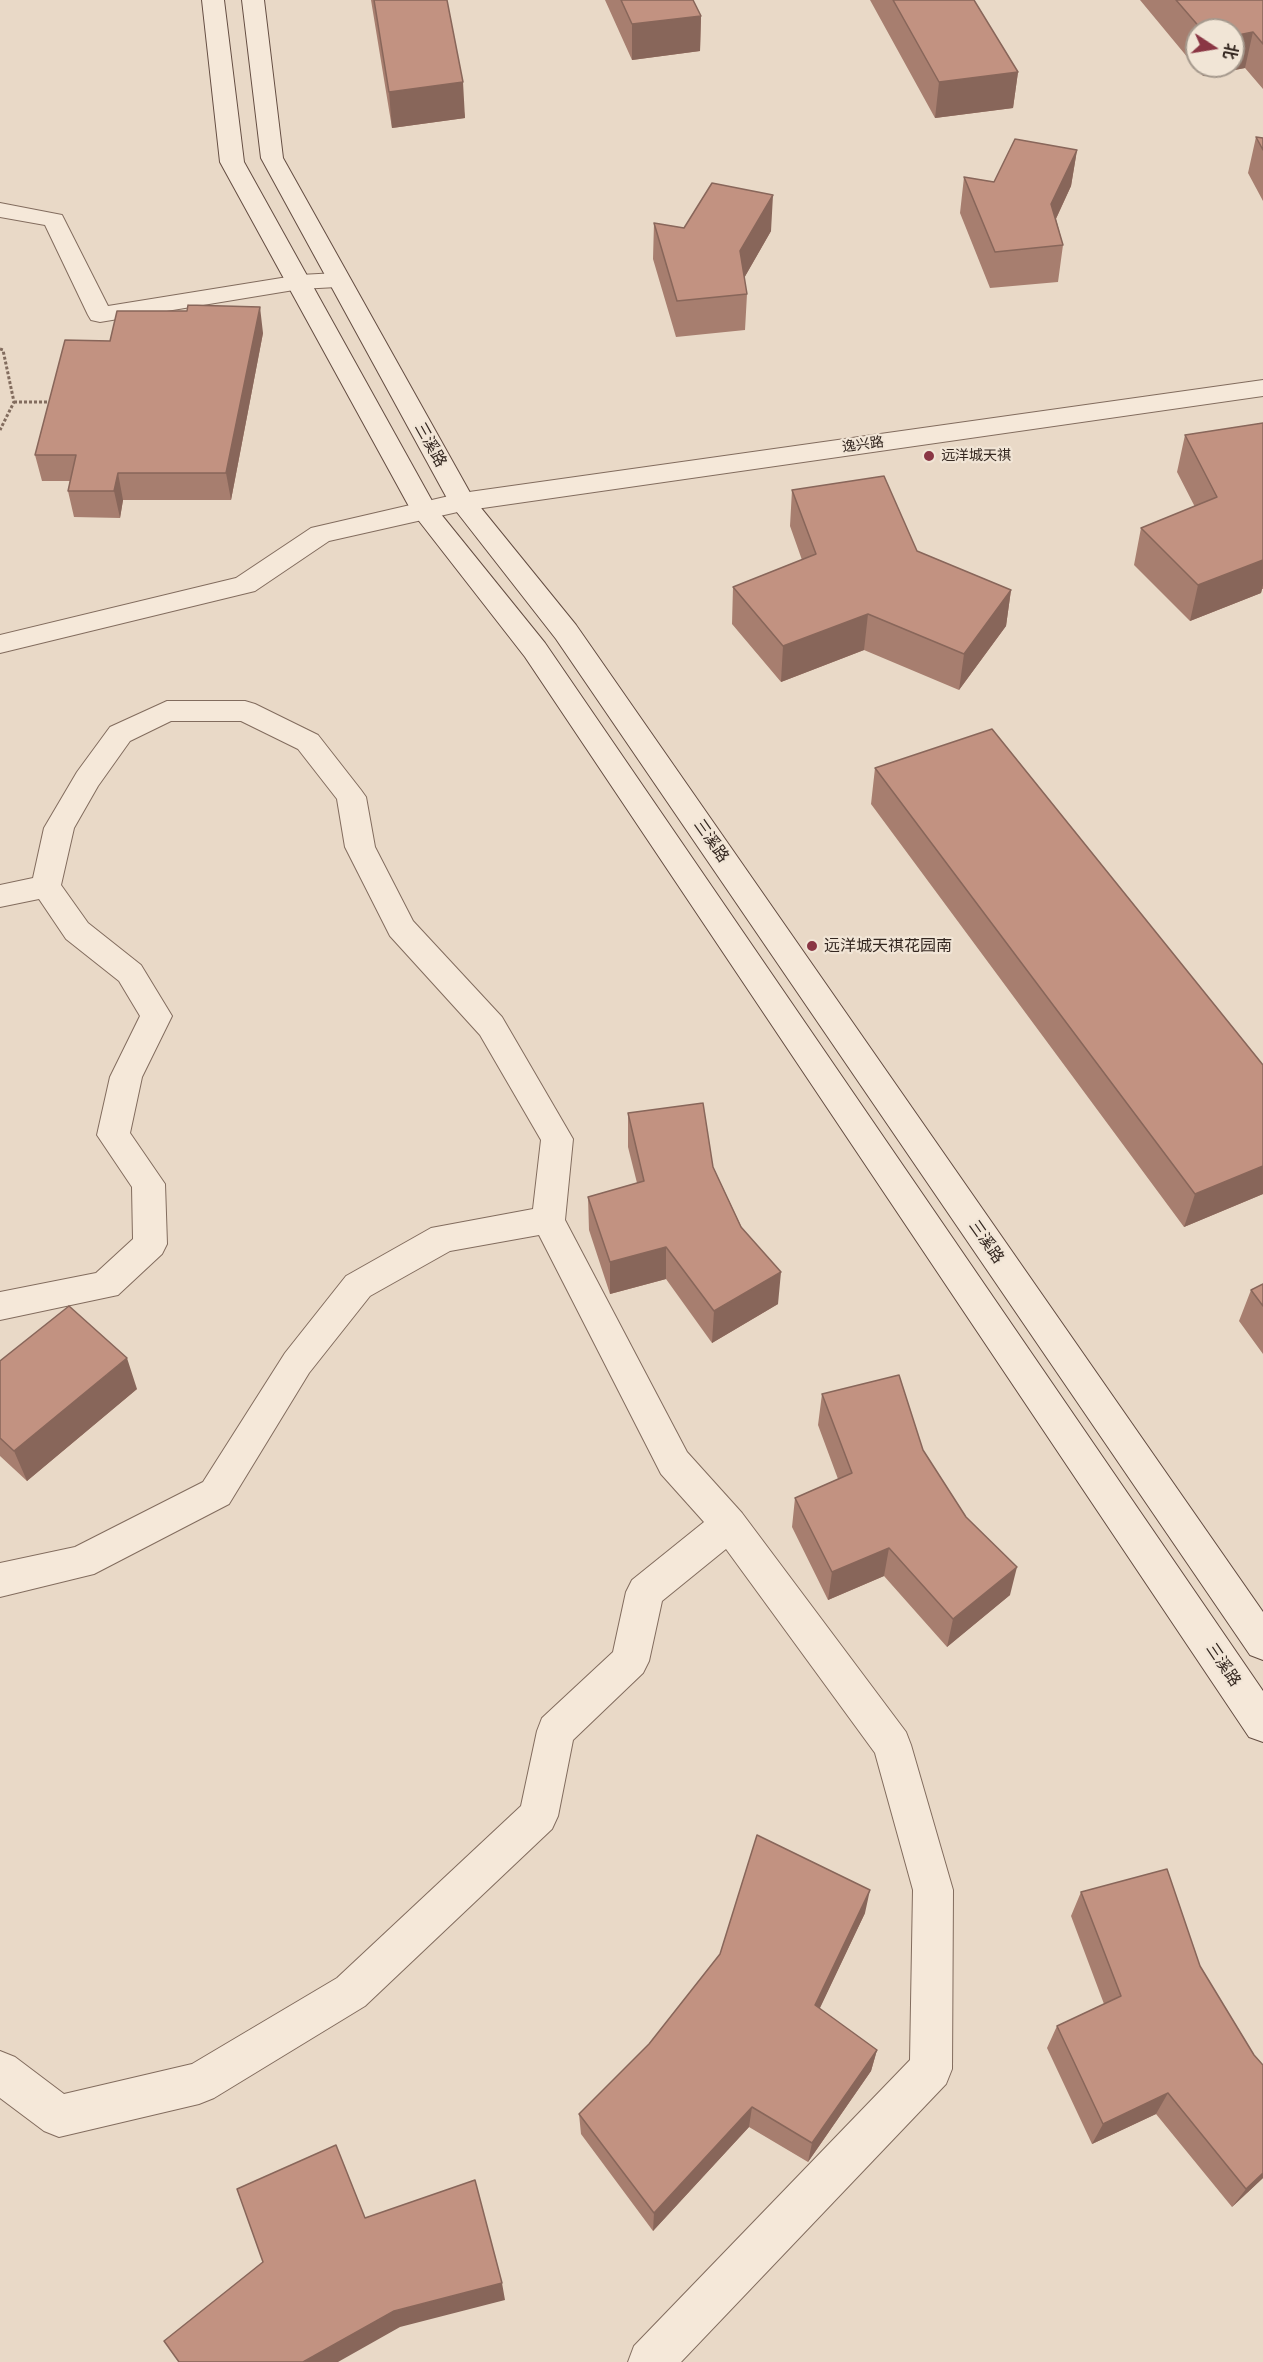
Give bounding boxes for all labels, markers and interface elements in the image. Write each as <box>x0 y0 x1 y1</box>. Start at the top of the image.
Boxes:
north arrow <box>1185 18 1245 78</box>
text: 北 <box>1218 41 1243 61</box>
street label: 三溪路 <box>410 419 450 471</box>
street label: 逸兴路 <box>841 434 885 456</box>
place label: 远洋城天祺 <box>941 448 1011 464</box>
marker: 远洋城天祺 <box>922 449 936 463</box>
street label: 三溪路 <box>689 816 733 866</box>
place label: 远洋城天祺花园南 <box>824 936 952 956</box>
marker: 远洋城天祺花园南 <box>805 939 819 953</box>
street label: 三溪路 <box>964 1217 1008 1267</box>
street label: 三溪路 <box>1202 1640 1244 1690</box>

